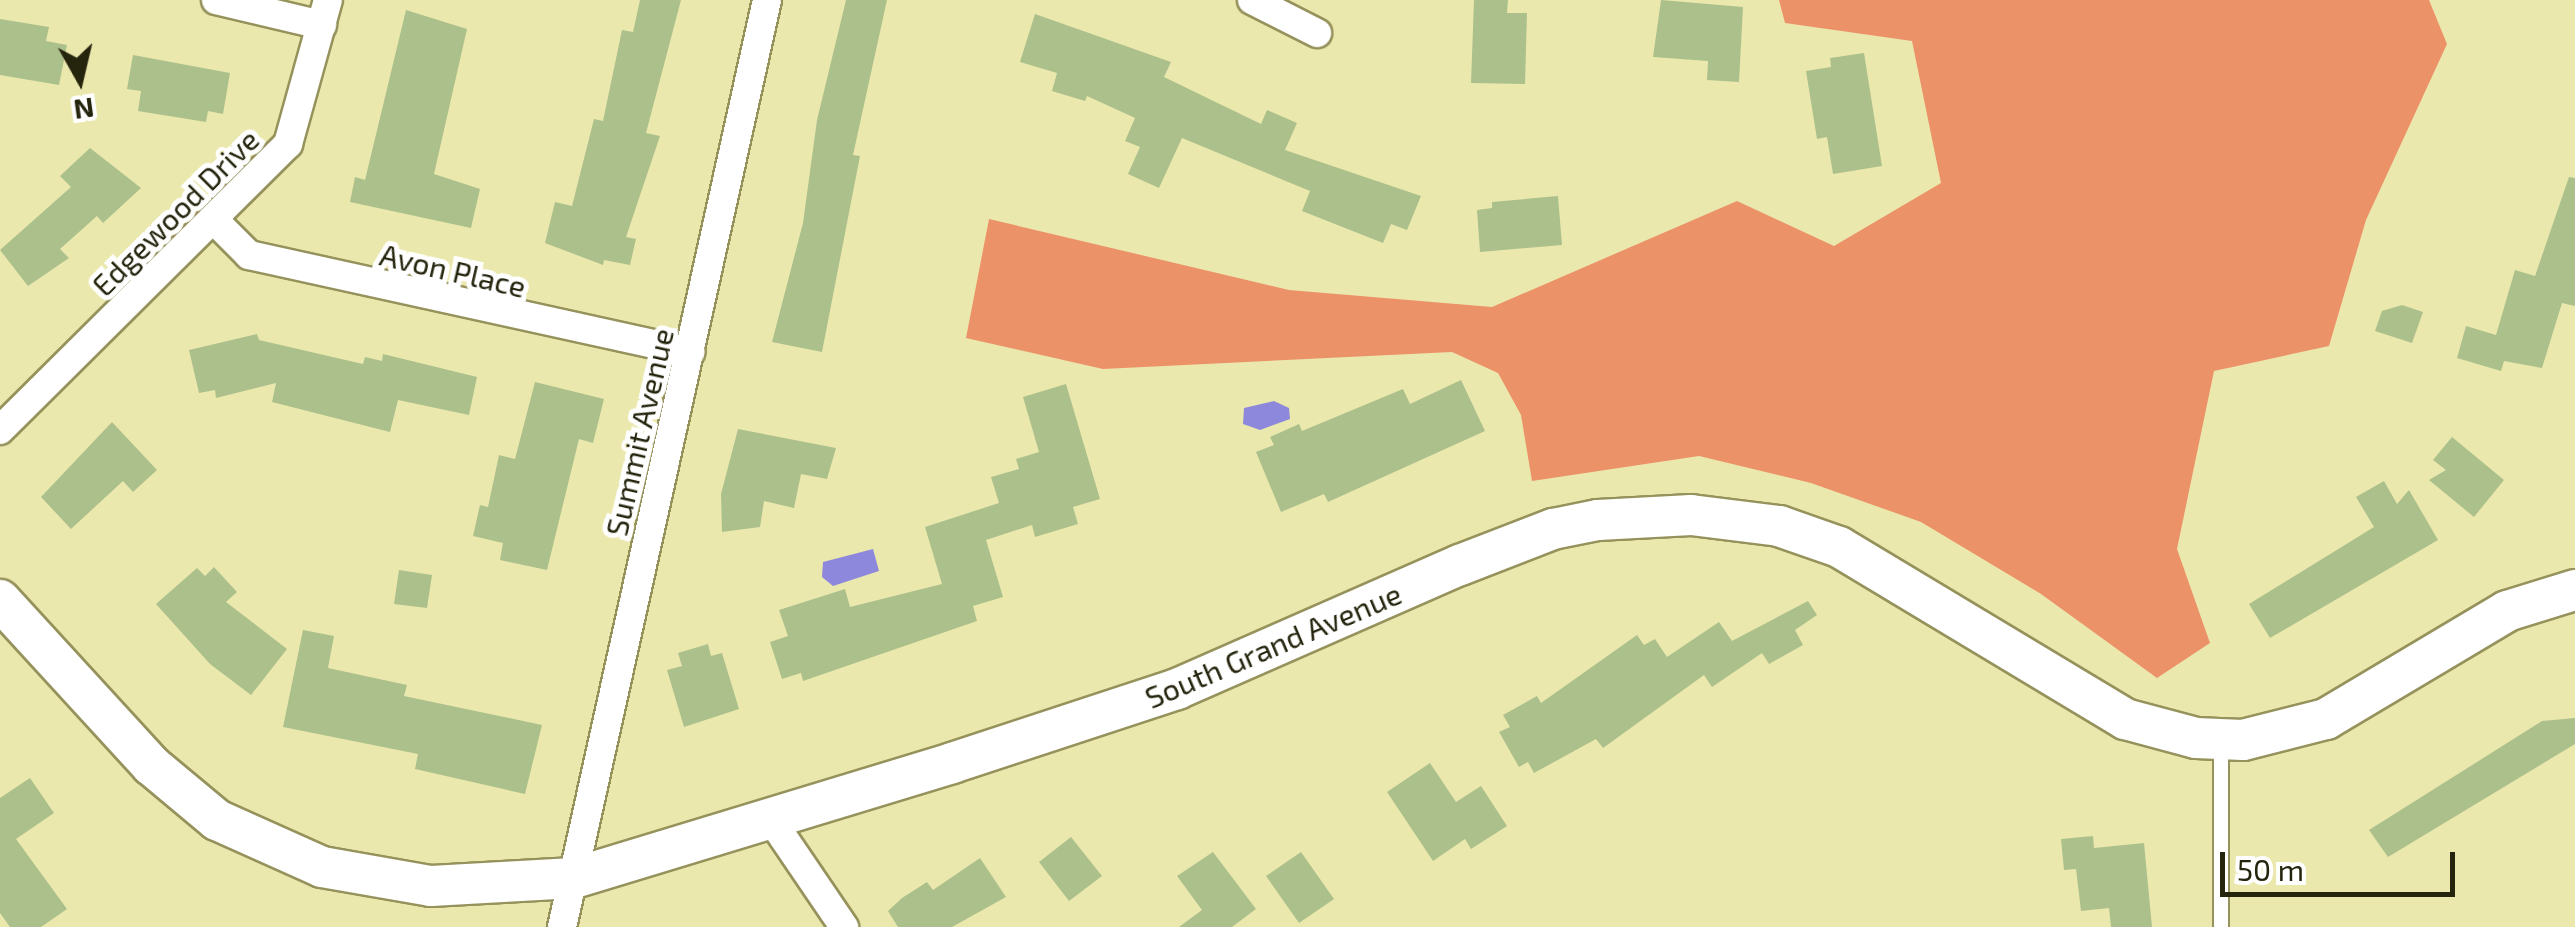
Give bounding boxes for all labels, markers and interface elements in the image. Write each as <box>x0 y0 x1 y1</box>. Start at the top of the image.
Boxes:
north arrow <box>30 30 130 130</box>
text: N <box>72 91 97 128</box>
street label: Edgewood Drive <box>84 121 266 303</box>
street label: Avon Place <box>377 236 529 304</box>
street label: Summit Avenue <box>598 324 680 540</box>
street label: South Grand Avenue <box>1139 575 1407 715</box>
scale bar <box>2225 832 2460 894</box>
text: 50 m <box>2237 851 2304 887</box>

